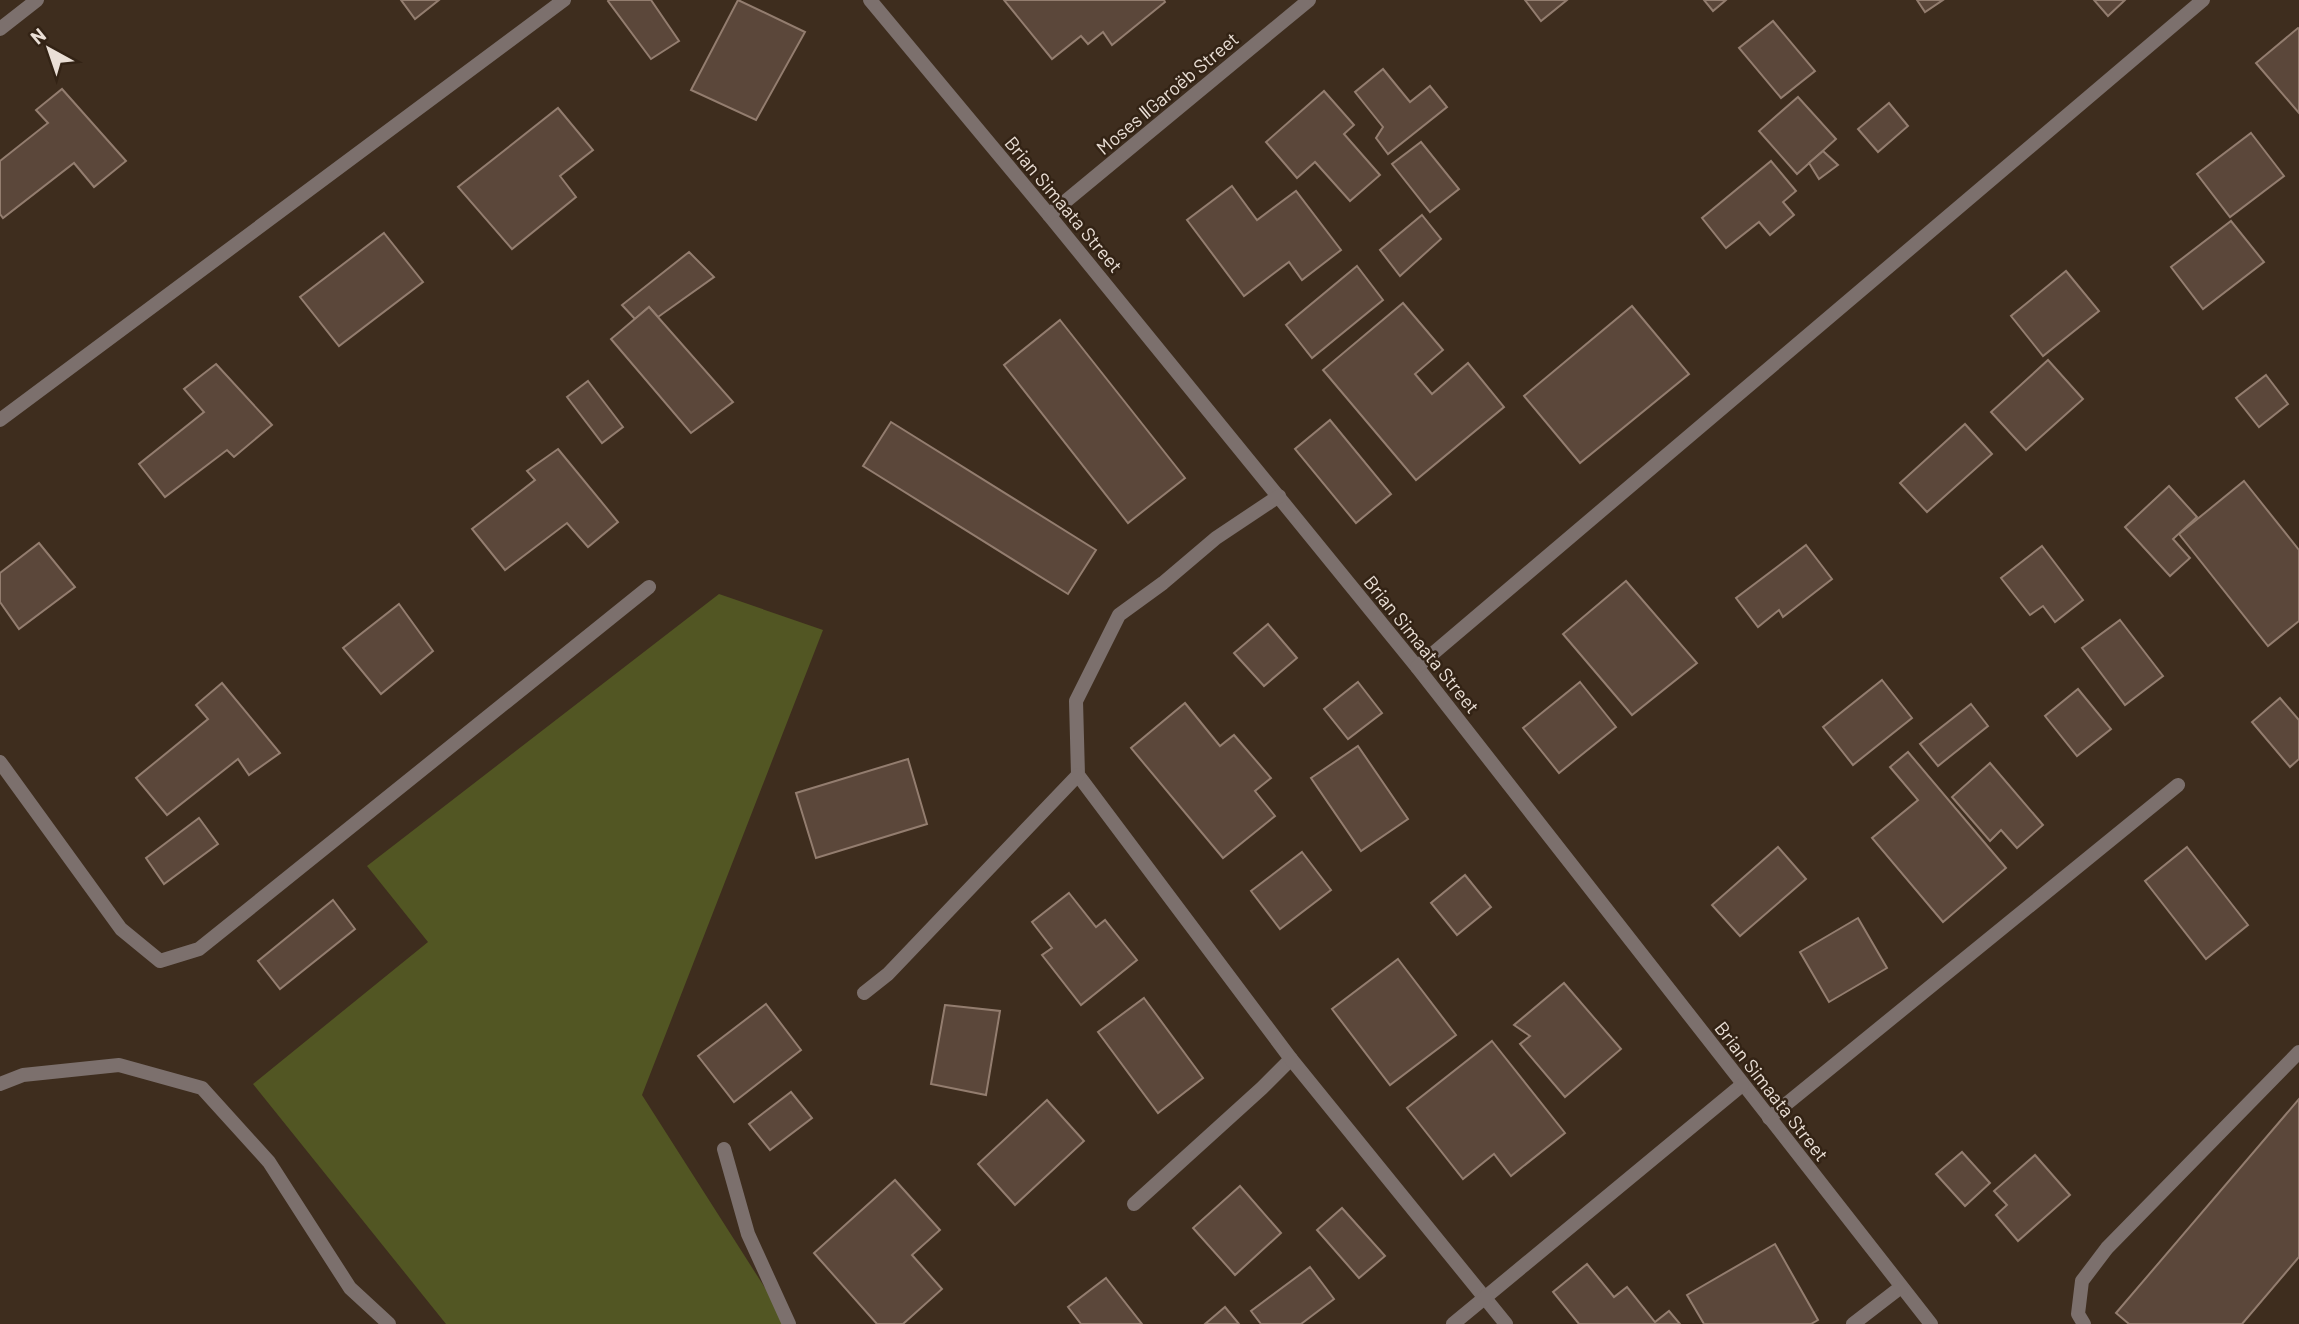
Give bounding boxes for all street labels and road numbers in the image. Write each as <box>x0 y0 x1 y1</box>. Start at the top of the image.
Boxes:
street label: Moses ǁGaroëb Street <box>1091 27 1243 159</box>
street label: Brian Simaata Street <box>1000 131 1128 277</box>
street label: Brian Simaata Street <box>1359 570 1485 718</box>
street label: Brian Simaata Street <box>1710 1017 1834 1165</box>

